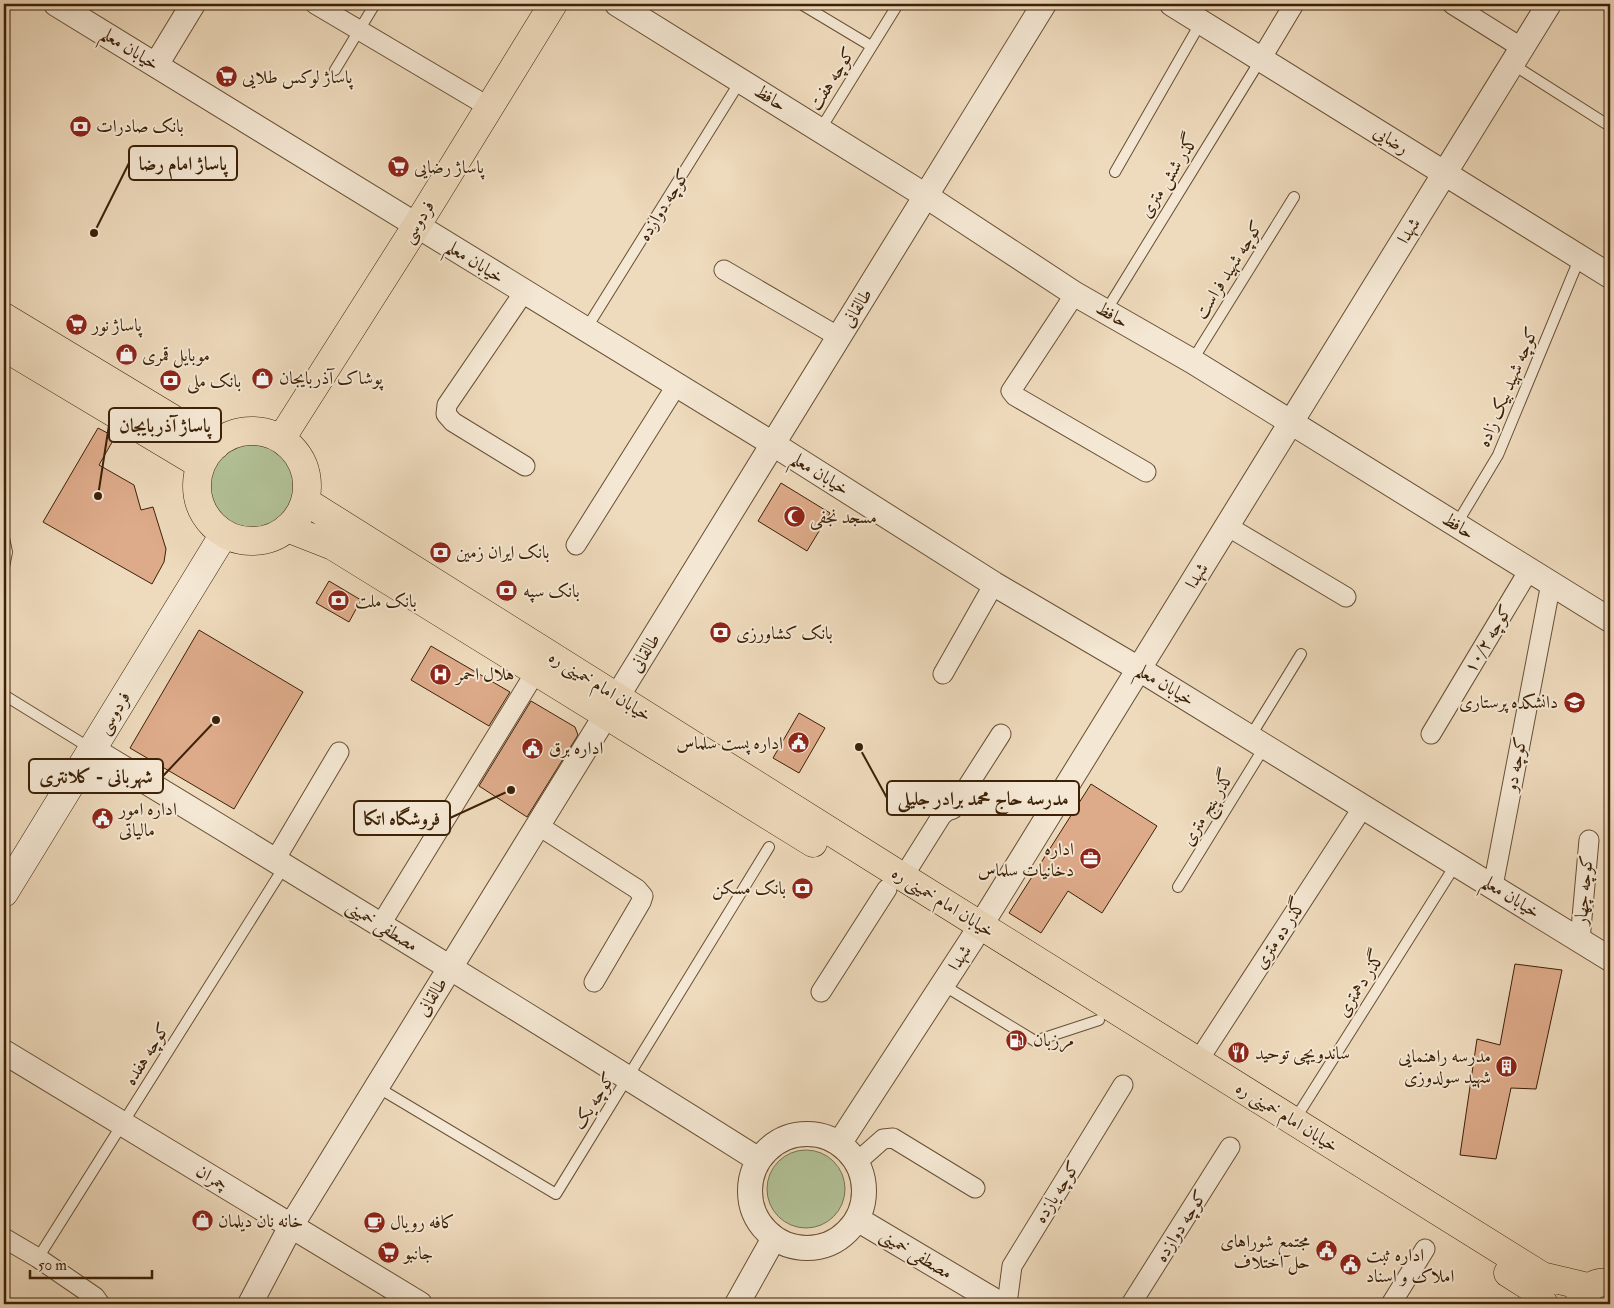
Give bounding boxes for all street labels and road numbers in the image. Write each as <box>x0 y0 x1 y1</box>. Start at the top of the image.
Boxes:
street label: خیابان معلم <box>93 22 163 81</box>
street label: کوچه هفت <box>804 43 861 115</box>
street label: حافظ <box>750 79 790 117</box>
street label: رضایی <box>1369 120 1413 160</box>
street label: گذر شش متری <box>1133 129 1204 222</box>
street label: کوچه دوازده <box>633 165 696 246</box>
street label: فردوسی <box>396 196 441 248</box>
street label: شهدا <box>1392 214 1426 248</box>
street label: کوچه شهید فراست <box>1190 216 1269 324</box>
street label: خیابان معلم <box>438 235 508 294</box>
street label: طالقانی <box>836 284 878 332</box>
street label: حافظ <box>1092 297 1132 333</box>
street label: کوچه شهید بیک زاده <box>1472 324 1545 451</box>
street label: خیابان معلم <box>783 447 853 506</box>
street label: حافظ <box>1438 507 1478 545</box>
street label: شهدا <box>1180 559 1214 593</box>
street label: کوچه ۱۰/۲ <box>1459 601 1518 678</box>
street label: طالقانی <box>624 629 666 677</box>
street label: خیابان امام خمینی ره <box>542 645 656 730</box>
street label: خیابان معلم <box>1128 659 1198 717</box>
street label: فردوسی <box>92 687 137 739</box>
street label: کوچه دو <box>1499 735 1534 795</box>
street label: گذر پنج متری <box>1175 765 1243 852</box>
street label: کوچه چهار <box>1569 854 1599 928</box>
street label: خیابان امام خمینی ره <box>885 861 999 946</box>
street label: خیابان معلم <box>1474 870 1544 929</box>
street label: گذر ده متری <box>1247 893 1311 974</box>
street label: مصطفی خمینی <box>341 895 422 958</box>
street label: شهدا <box>943 940 977 976</box>
street label: گذر دهمتری <box>1330 945 1390 1022</box>
street label: طالقانی <box>411 973 453 1021</box>
street label: کوچه هفده <box>119 1018 176 1090</box>
street label: کوچه یک <box>567 1068 621 1135</box>
street label: خیابان امام خمینی ره <box>1229 1076 1343 1161</box>
street label: کوچه یازده <box>1029 1157 1086 1228</box>
street label: چمران <box>192 1160 232 1196</box>
street label: کوچه دوازده <box>1150 1186 1213 1267</box>
street label: مصطفی خمینی <box>875 1223 956 1285</box>

